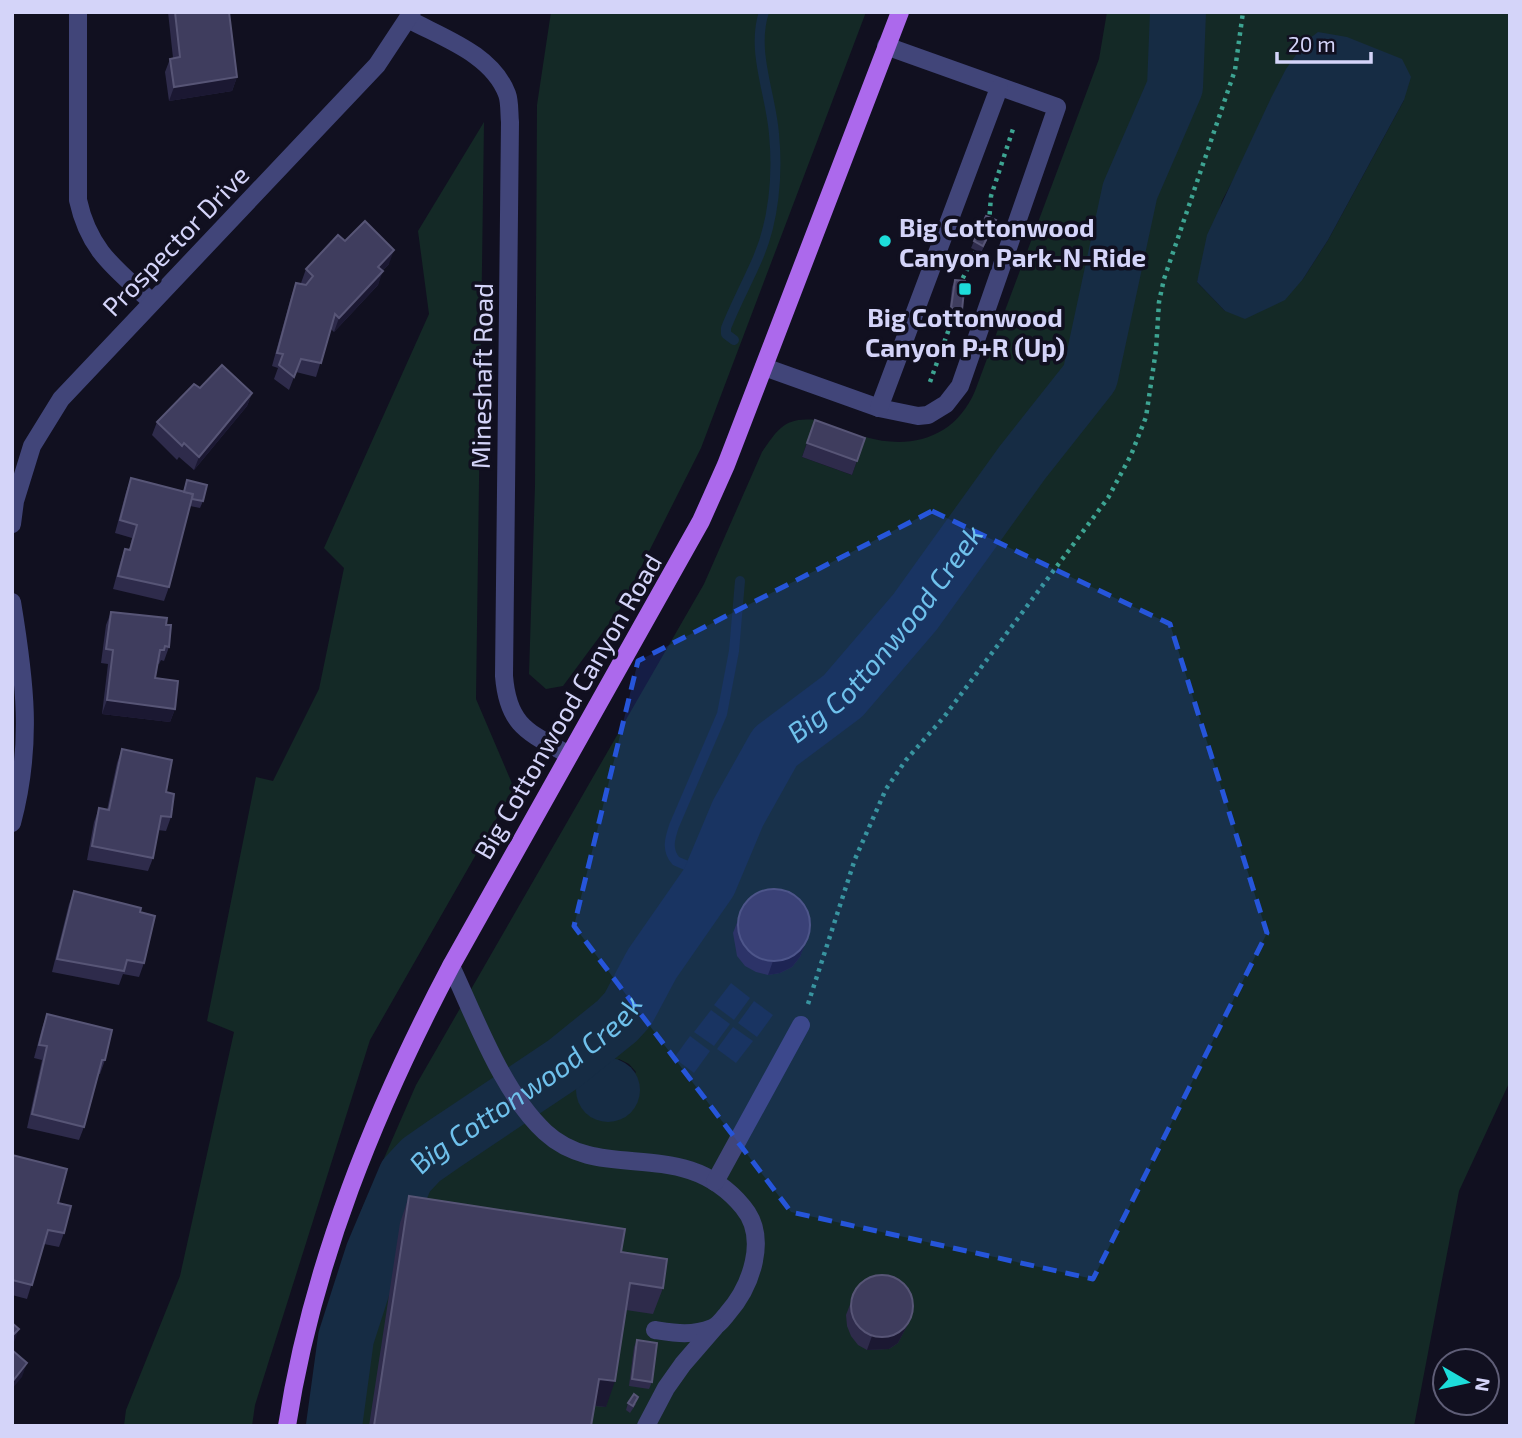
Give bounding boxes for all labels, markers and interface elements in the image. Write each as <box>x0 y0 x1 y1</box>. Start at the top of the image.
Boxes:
scale bar <box>1277 21 1372 65</box>
text: 20 m <box>1288 31 1336 56</box>
street label: Prospector Drive <box>95 158 255 322</box>
place label: Big Cottonwood Canyon Park-N-Ride <box>899 211 1146 273</box>
marker: Big Cottonwood Canyon Park-N-Ride <box>877 233 893 249</box>
marker: Big Cottonwood Canyon P+R (Up) <box>957 281 973 297</box>
street label: Mineshaft Road <box>464 283 498 469</box>
place label: Big Cottonwood Canyon P+R (Up) <box>865 301 1065 363</box>
water label: Big Cottonwood Creek <box>780 518 989 749</box>
street label: Big Cottonwood Canyon Road <box>467 548 667 864</box>
water label: Big Cottonwood Creek <box>401 990 649 1179</box>
north arrow <box>1431 1347 1501 1417</box>
text: N <box>1471 1376 1496 1393</box>

